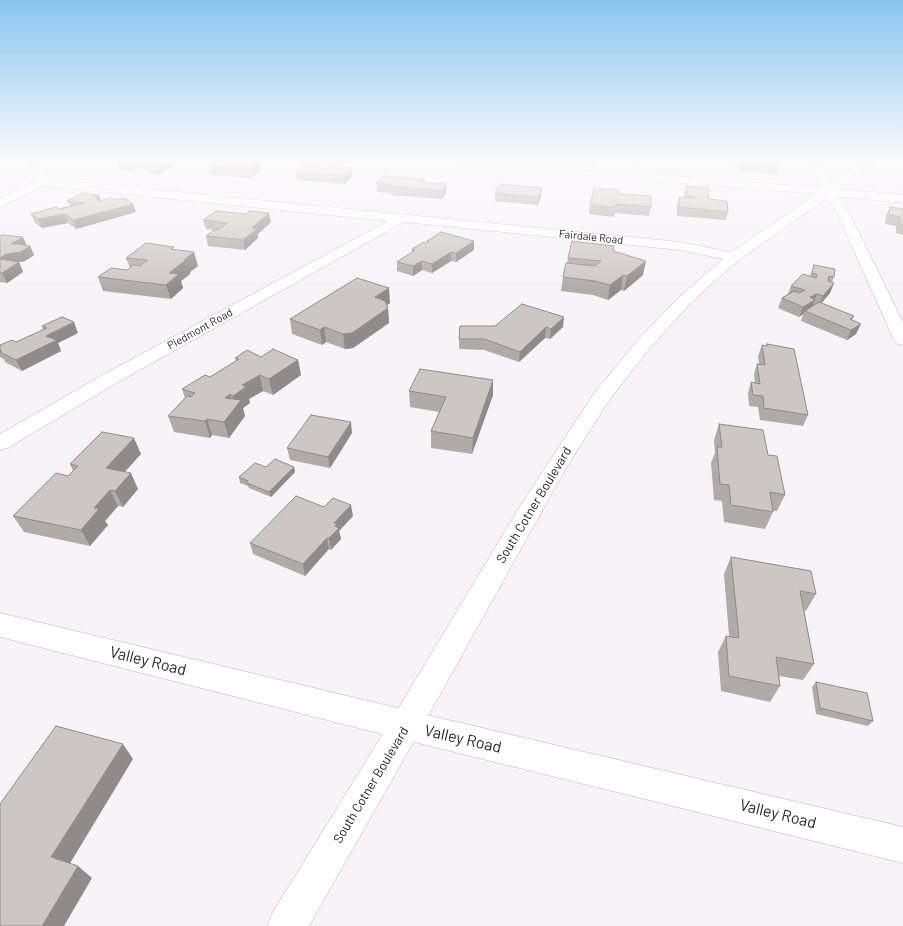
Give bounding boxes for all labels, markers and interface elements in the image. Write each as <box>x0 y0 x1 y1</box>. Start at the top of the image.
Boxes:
street label: Fairdale Road <box>558 227 624 247</box>
street label: Piedmont Road <box>165 306 235 352</box>
street label: South Cotner Boulevard <box>493 444 575 566</box>
street label: Valley Road <box>108 642 188 680</box>
street label: Valley Road <box>423 721 503 757</box>
street label: South Cotner Boulevard <box>330 724 412 846</box>
street label: Valley Road <box>738 795 818 833</box>

